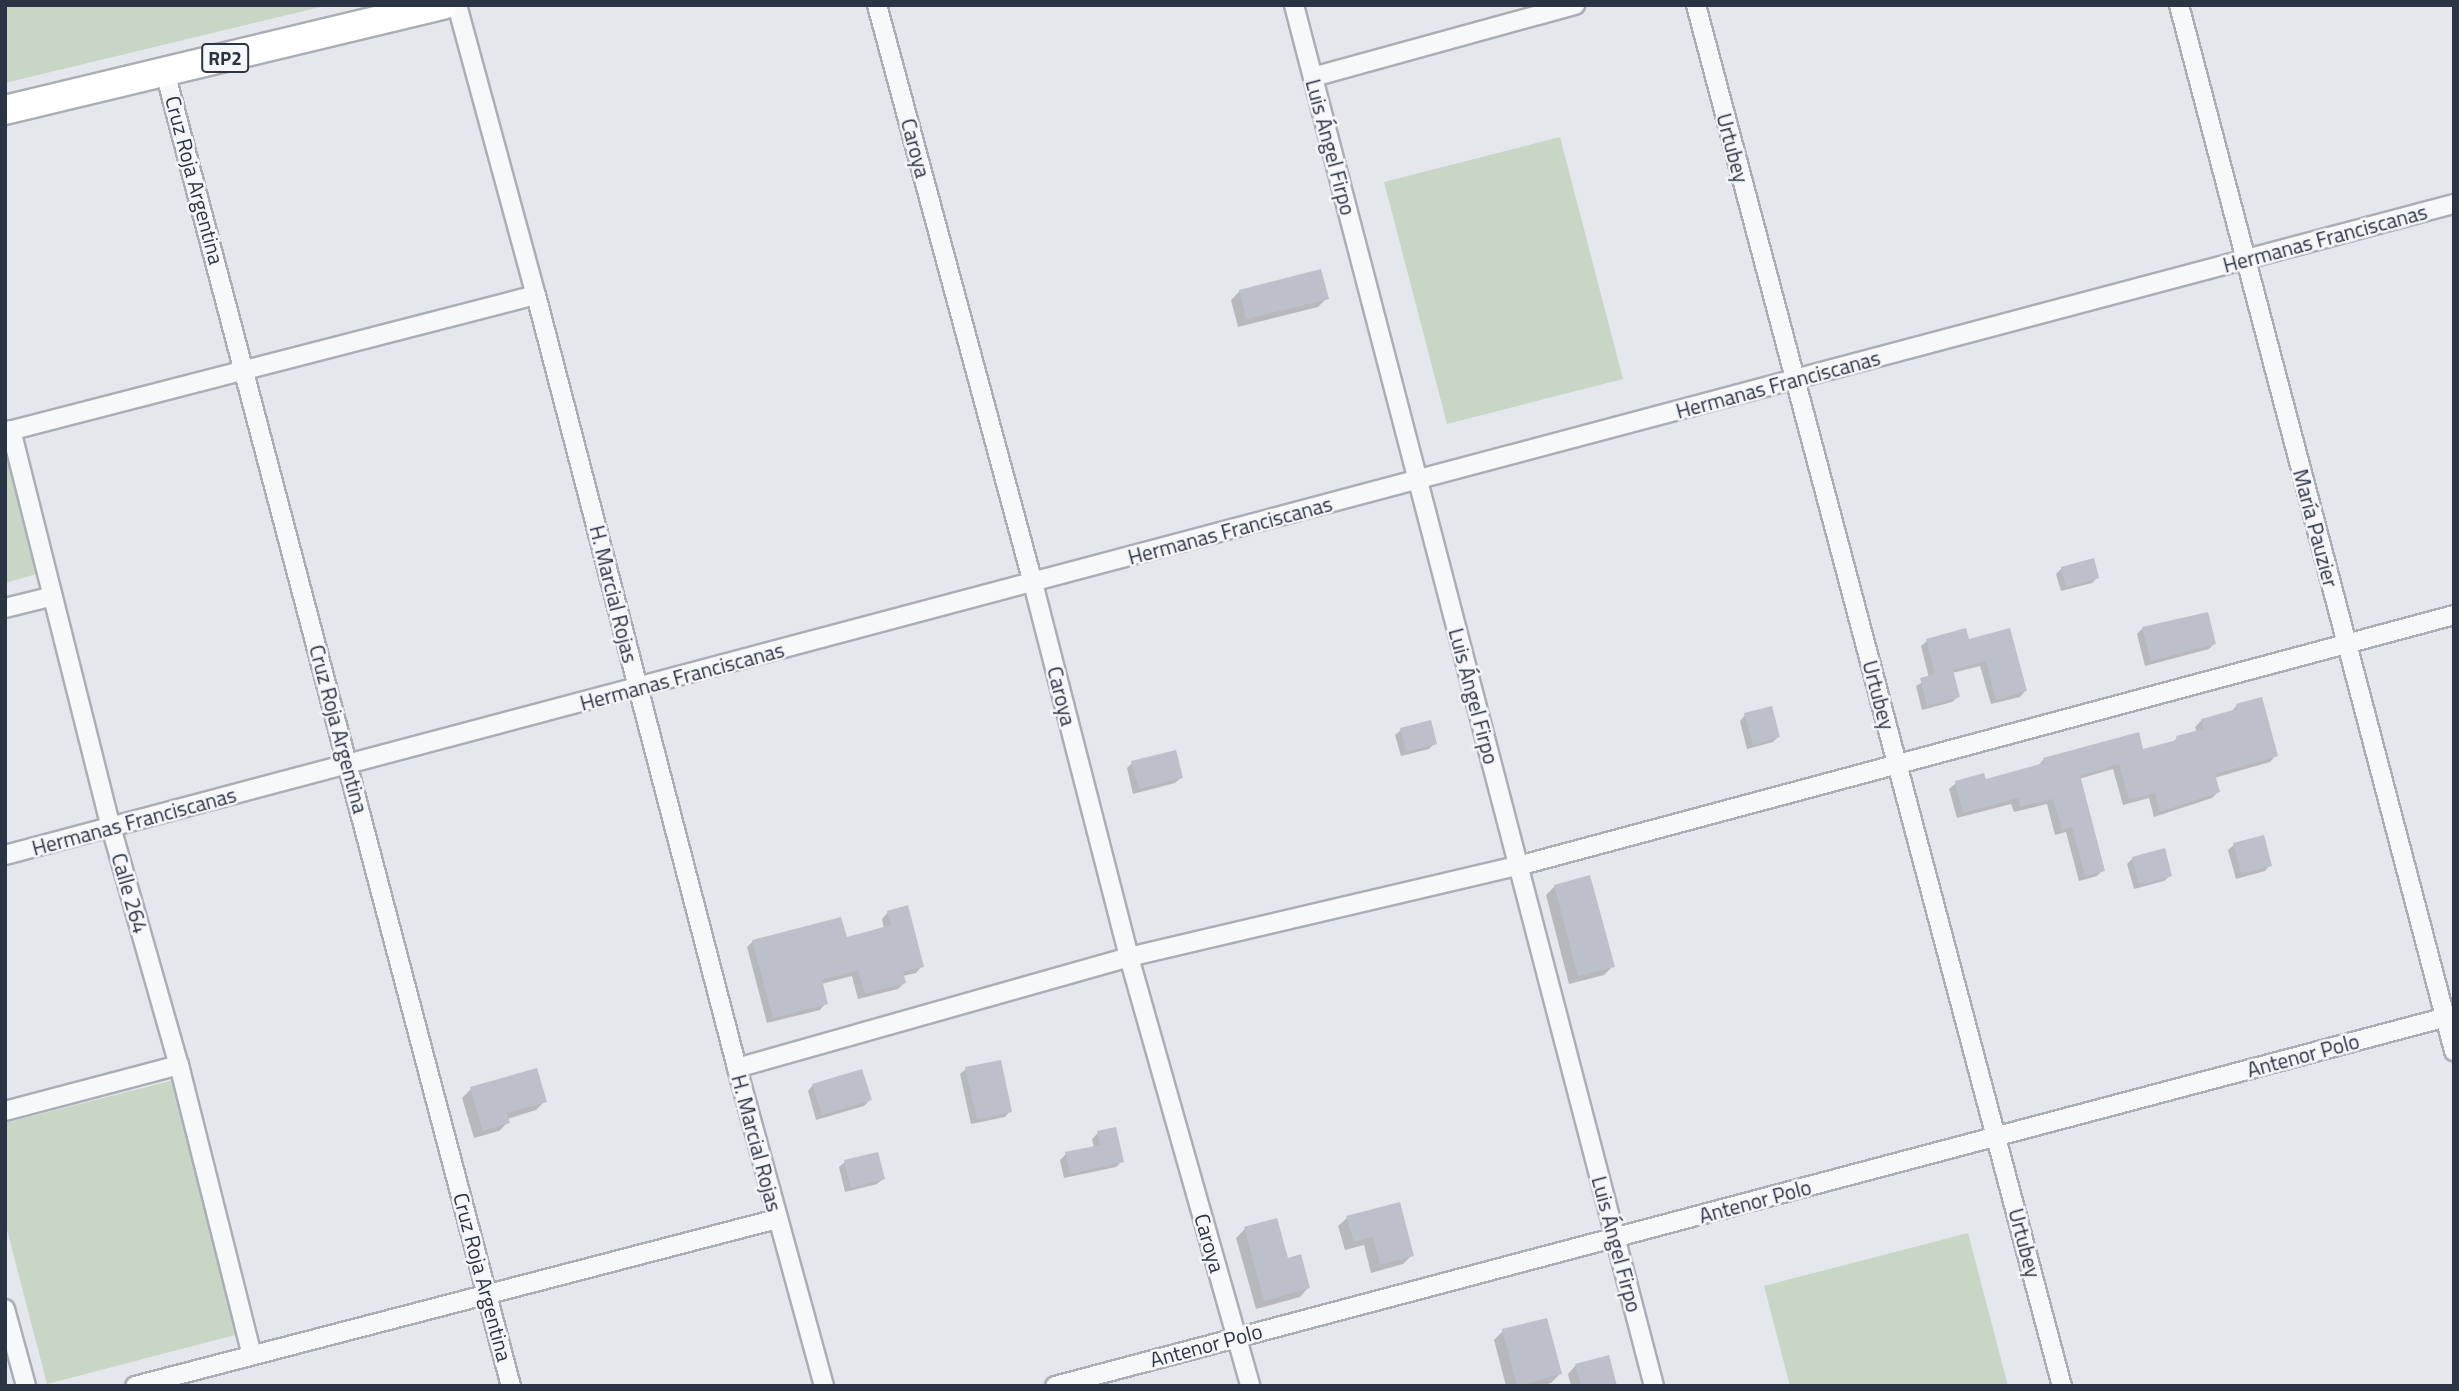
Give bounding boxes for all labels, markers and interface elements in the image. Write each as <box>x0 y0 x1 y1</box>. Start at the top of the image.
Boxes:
road number: RP2 <box>201 43 250 74</box>
street label: Luis Ángel Firpo <box>1301 76 1361 218</box>
street label: Cruz Roja Argentina <box>160 93 230 267</box>
street label: Urtubey <box>1712 110 1754 186</box>
street label: Caroya <box>896 116 936 180</box>
street label: Hermanas Franciscanas <box>2220 199 2430 277</box>
street label: Hermanas Franciscanas <box>1673 345 1883 423</box>
street label: María Pauzier <box>2288 466 2344 590</box>
street label: Hermanas Franciscanas <box>1125 491 1335 569</box>
street label: H. Marcial Rojas <box>585 523 643 665</box>
street label: Luis Ángel Firpo <box>1444 625 1504 767</box>
street label: Hermanas Franciscanas <box>577 637 787 715</box>
street label: Cruz Roja Argentina <box>304 642 374 816</box>
street label: Urtubey <box>1858 657 1900 733</box>
street label: Caroya <box>1042 664 1082 728</box>
street label: Hermanas Franciscanas <box>29 782 239 860</box>
street label: Calle 264 <box>107 850 153 936</box>
street label: Antenor Polo <box>2244 1028 2362 1082</box>
street label: H. Marcial Rojas <box>727 1072 787 1214</box>
street label: Luis Ángel Firpo <box>1587 1173 1647 1315</box>
street label: Antenor Polo <box>1696 1174 1814 1228</box>
street label: Cruz Roja Argentina <box>448 1190 518 1364</box>
street label: Urtubey <box>2004 1205 2046 1281</box>
street label: Caroya <box>1190 1211 1230 1275</box>
street label: Antenor Polo <box>1147 1318 1265 1372</box>

